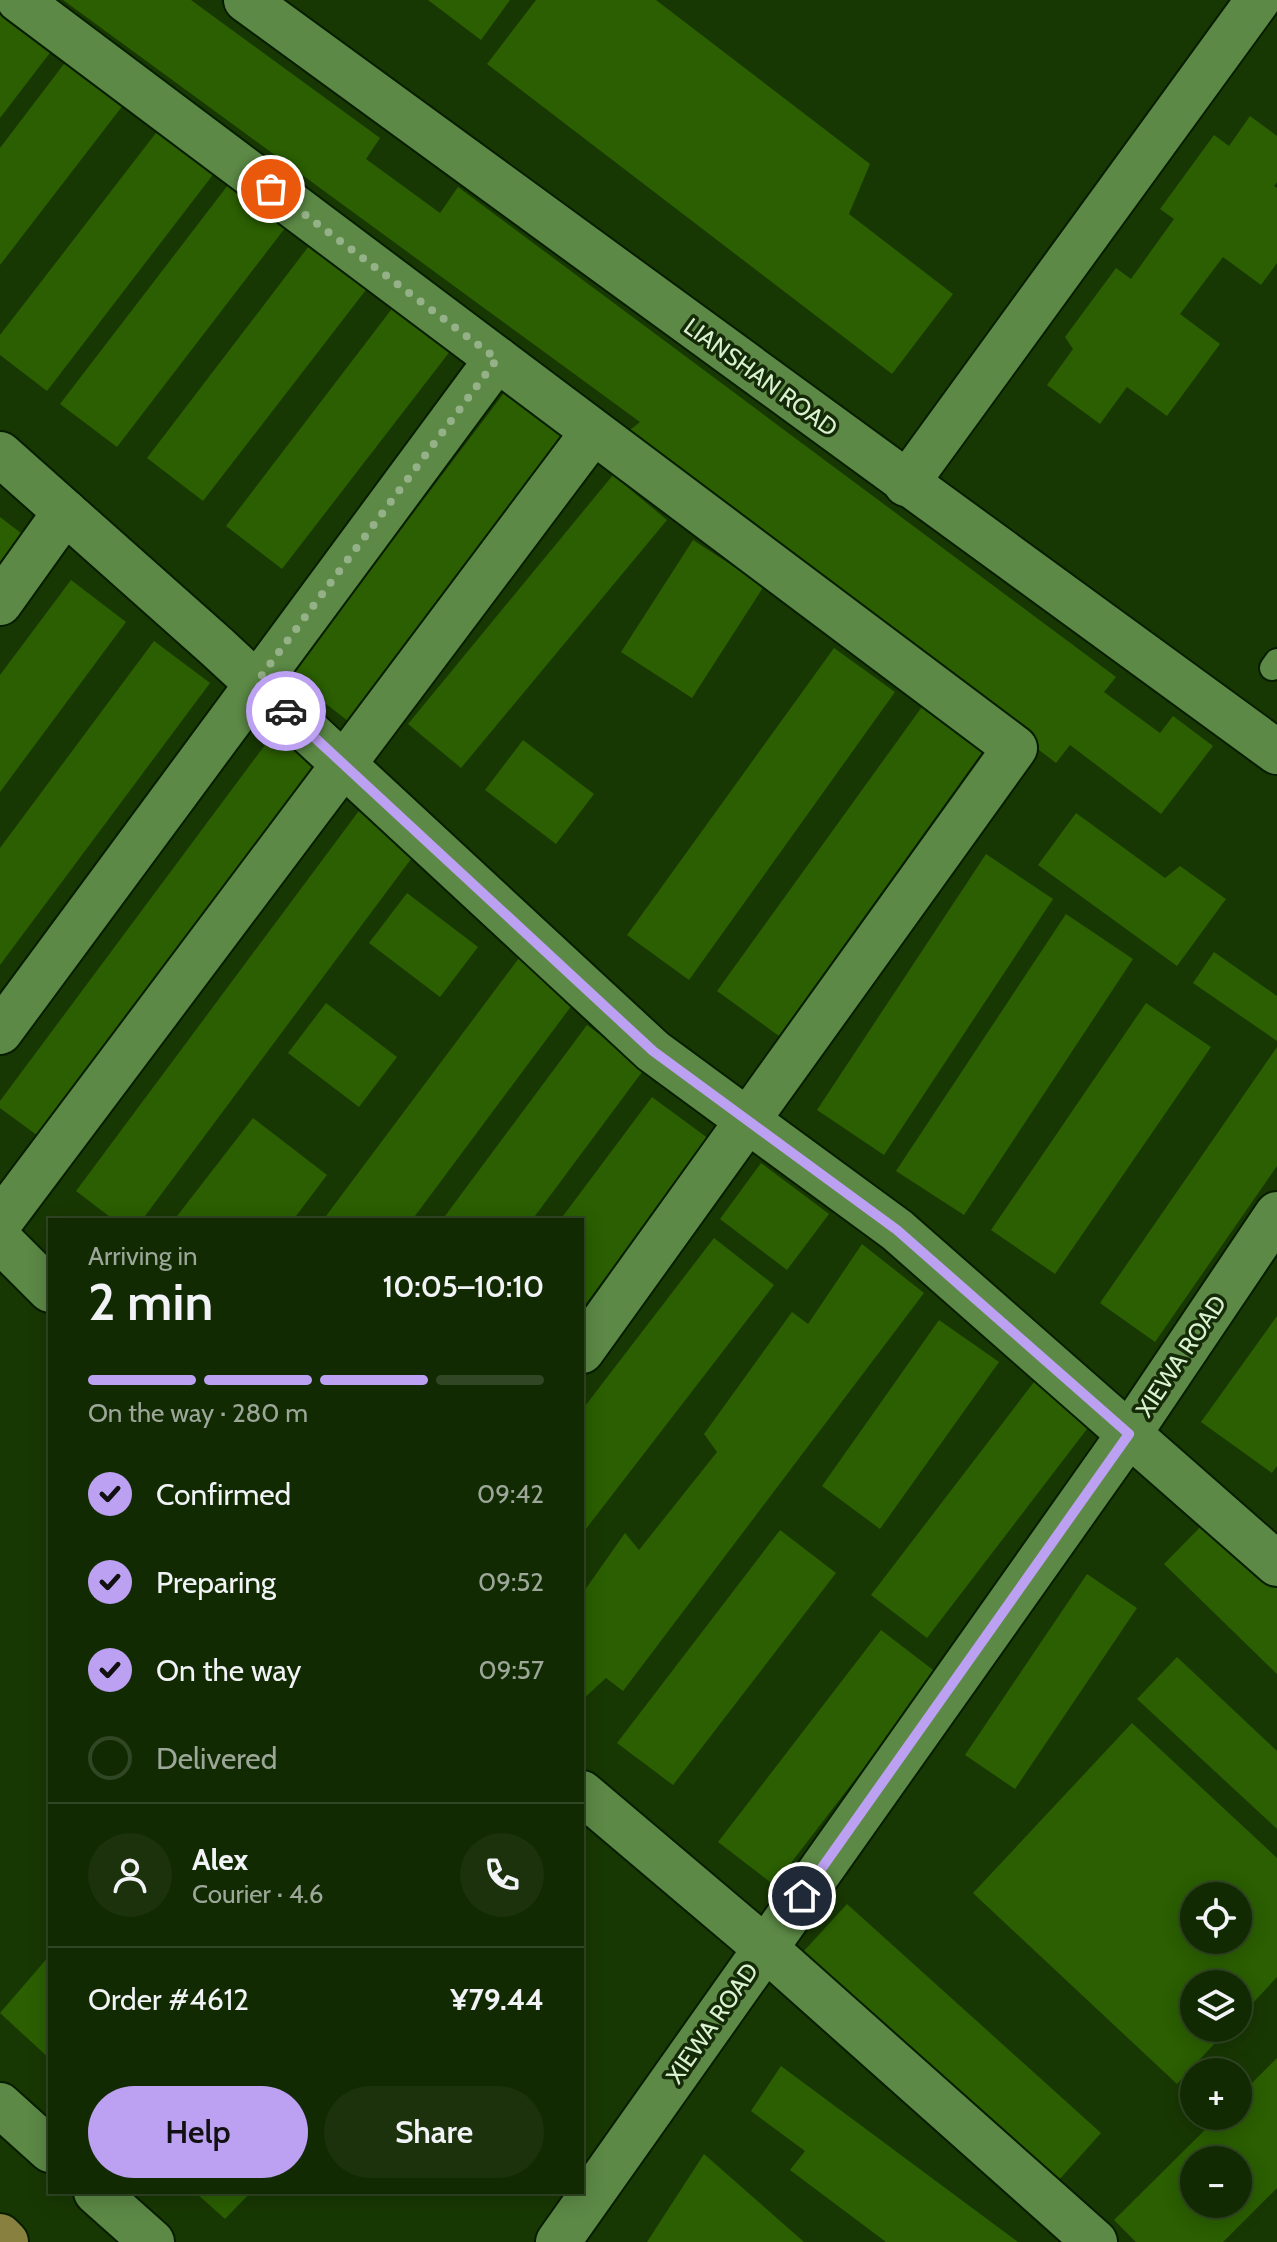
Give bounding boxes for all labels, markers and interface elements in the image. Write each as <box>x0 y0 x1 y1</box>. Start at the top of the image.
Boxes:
pin <box>237 155 305 223</box>
icon: bag <box>249 167 293 211</box>
street label: LIANSHAN ROAD <box>679 312 843 442</box>
courier <box>246 671 326 751</box>
icon: car <box>264 689 308 733</box>
text: Arriving in <box>88 1240 198 1272</box>
text: 10:05–10:10 <box>383 1268 544 1305</box>
text: 2 min <box>88 1270 213 1333</box>
street label: XIEWA ROAD <box>1130 1290 1232 1422</box>
text: On the way · 280 m <box>88 1397 308 1429</box>
icon: check <box>88 1472 132 1516</box>
text: Confirmed <box>156 1476 291 1513</box>
text: 09:42 <box>477 1478 544 1510</box>
icon: check <box>88 1560 132 1604</box>
text: Preparing <box>156 1564 276 1601</box>
text: 09:52 <box>478 1566 544 1598</box>
icon: check <box>88 1648 132 1692</box>
text: On the way <box>156 1652 301 1689</box>
text: 09:57 <box>479 1654 544 1686</box>
text: Delivered <box>156 1740 277 1777</box>
button: person <box>88 1833 172 1917</box>
button: phone <box>460 1833 544 1917</box>
text: Alex <box>192 1841 248 1878</box>
pin <box>768 1862 836 1930</box>
icon: home <box>780 1874 824 1918</box>
text: Courier · 4.6 <box>192 1878 324 1910</box>
map controls <box>1180 1882 1252 2218</box>
button: locate <box>1180 1882 1252 1954</box>
street label: XIEWA ROAD <box>660 1957 764 2089</box>
button: layers <box>1180 1970 1252 2042</box>
text: Order #4612 <box>88 1981 249 2018</box>
text: ¥79.44 <box>450 1981 544 2018</box>
button: + <box>1180 2058 1252 2130</box>
button: Help <box>88 2086 308 2178</box>
button: Share <box>324 2086 544 2178</box>
button: − <box>1180 2146 1252 2218</box>

